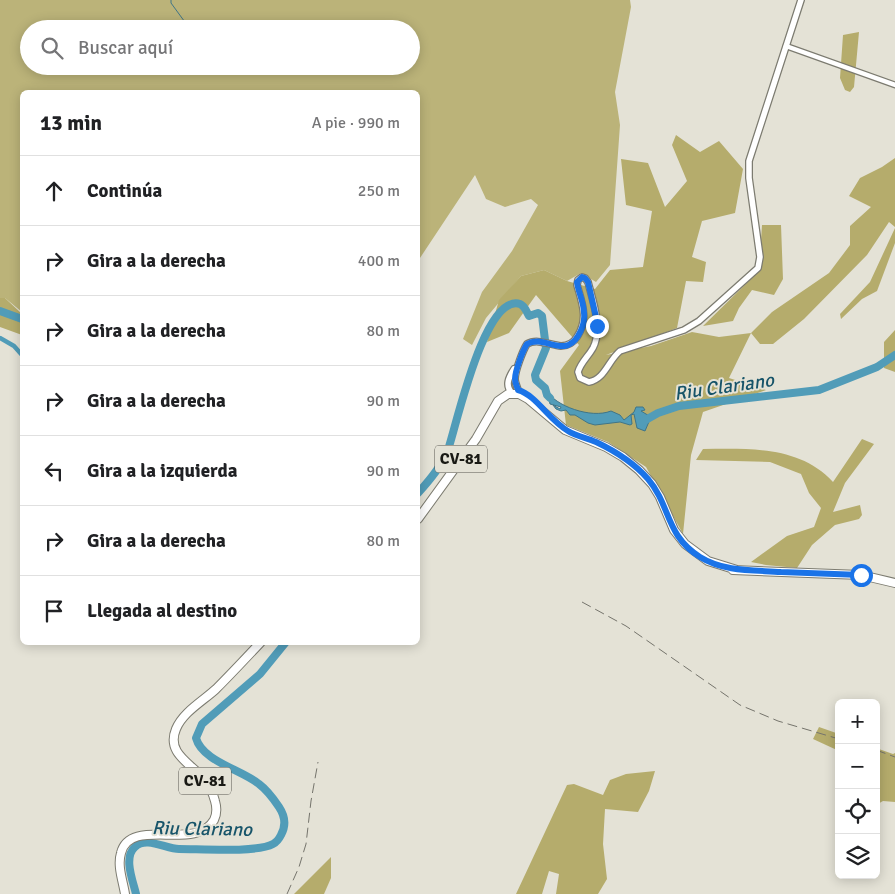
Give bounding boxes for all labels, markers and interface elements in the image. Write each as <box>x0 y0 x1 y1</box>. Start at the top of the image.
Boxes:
search box <box>20 20 420 75</box>
icon: search <box>38 34 66 62</box>
text: Buscar aquí <box>78 36 173 60</box>
text: 13 min <box>40 110 102 136</box>
text: A pie · 990 m <box>312 113 400 133</box>
icon: ahead <box>40 177 68 205</box>
text: Continúa <box>87 179 162 203</box>
text: 250 m <box>358 181 400 201</box>
icon: right <box>40 247 68 275</box>
text: Gira a la derecha <box>87 249 226 273</box>
text: 400 m <box>358 251 400 271</box>
route end <box>586 315 609 338</box>
icon: right <box>40 317 68 345</box>
text: Gira a la derecha <box>87 319 226 343</box>
text: 80 m <box>366 321 400 341</box>
water label: Riu Clariano <box>673 368 776 406</box>
icon: right <box>40 387 68 415</box>
text: Gira a la derecha <box>87 389 226 413</box>
text: 90 m <box>366 391 400 411</box>
road number: CV-81 <box>435 446 487 472</box>
icon: left <box>40 457 68 485</box>
text: Gira a la izquierda <box>87 459 237 483</box>
text: 90 m <box>366 461 400 481</box>
icon: right <box>40 527 68 555</box>
text: Gira a la derecha <box>87 529 226 553</box>
text: 80 m <box>366 531 400 551</box>
route start <box>850 564 873 587</box>
icon: arrive <box>40 597 68 625</box>
text: Llegada al destino <box>87 599 237 623</box>
map controls <box>835 699 880 879</box>
button: + <box>835 699 880 744</box>
button: − <box>835 744 880 789</box>
road number: CV-81 <box>179 768 231 794</box>
button: locate <box>835 789 880 834</box>
water label: Riu Clariano <box>152 816 253 842</box>
button: layers <box>835 834 880 879</box>

